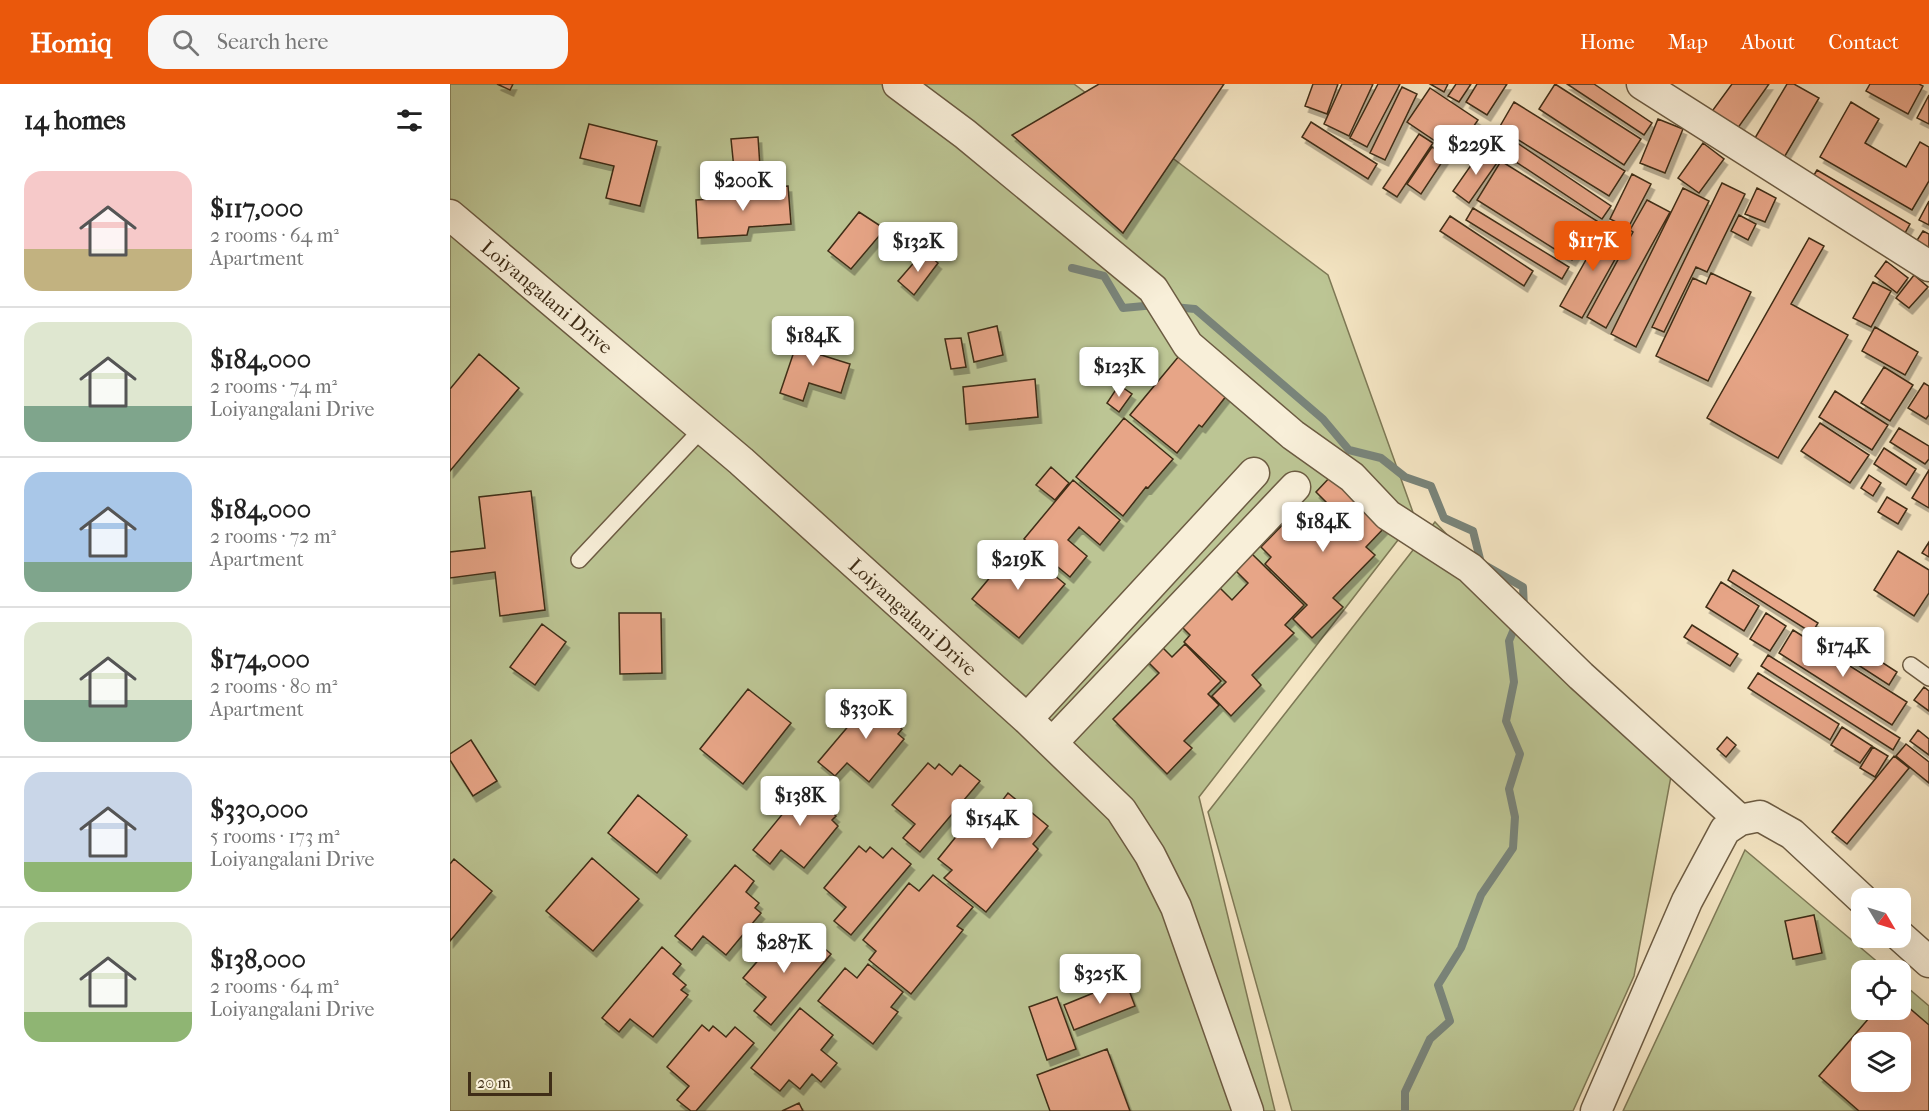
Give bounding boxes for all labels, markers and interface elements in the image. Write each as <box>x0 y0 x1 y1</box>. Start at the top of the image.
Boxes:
search box <box>148 15 568 69</box>
text: Homiq <box>30 26 112 59</box>
icon: search <box>169 26 202 59</box>
text: Search here <box>217 29 328 55</box>
text: Home <box>1580 30 1635 54</box>
text: Map <box>1668 30 1708 54</box>
text: About <box>1741 30 1795 54</box>
text: Contact <box>1828 30 1899 54</box>
icon: filters <box>393 104 426 137</box>
text: 14 homes <box>24 105 126 136</box>
pin: $229K <box>1434 125 1518 176</box>
text: $229K <box>1448 133 1504 156</box>
pin: $200K <box>701 161 785 212</box>
text: $200K <box>714 169 772 192</box>
text: $117,000 <box>210 193 303 224</box>
icon: home <box>72 195 144 267</box>
pin: $117K <box>1551 221 1635 272</box>
pin: $132K <box>876 222 960 273</box>
text: 2 rooms · 64 m² <box>210 224 339 247</box>
text: $117K <box>1568 229 1618 252</box>
text: $132K <box>892 230 944 253</box>
street label: Loiyangalani Drive <box>476 236 617 359</box>
text: Apartment <box>210 247 304 270</box>
pin: $184K <box>771 316 855 367</box>
text: $184K <box>786 324 840 347</box>
text: $184,000 <box>210 344 311 375</box>
icon: home <box>72 346 144 418</box>
pin: $123K <box>1077 347 1161 398</box>
text: $123K <box>1093 355 1145 378</box>
text: 2 rooms · 74 m² <box>210 375 337 398</box>
text: Loiyangalani Drive <box>210 398 374 421</box>
text: $184,000 <box>210 494 311 525</box>
icon: home <box>72 496 144 568</box>
pin: $184K <box>1281 502 1365 553</box>
text: $184K <box>1296 510 1350 533</box>
text: 2 rooms · 72 m² <box>210 525 336 548</box>
pin: $219K <box>976 540 1060 591</box>
text: Apartment <box>210 548 304 571</box>
text: $219K <box>991 548 1045 571</box>
street label: Loiyangalani Drive <box>844 554 982 681</box>
pin: $174K <box>1801 627 1885 678</box>
text: $174K <box>1816 635 1870 658</box>
text: $174,000 <box>210 644 310 675</box>
icon: home <box>72 646 144 718</box>
text: 2 rooms · 80 m² <box>210 675 337 698</box>
pin: $330K <box>824 689 908 740</box>
text: $330K <box>840 697 893 720</box>
text: Apartment <box>210 698 304 721</box>
pin: $138K <box>758 776 842 827</box>
text: $138K <box>775 784 825 807</box>
text: $330,000 <box>210 794 308 825</box>
icon: home <box>72 796 144 868</box>
pin: $154K <box>950 799 1034 850</box>
text: $154K <box>965 807 1019 830</box>
text: 5 rooms · 173 m² <box>210 825 340 848</box>
text: Loiyangalani Drive <box>210 848 374 871</box>
north arrow <box>1851 888 1911 948</box>
map controls <box>1851 888 1911 1092</box>
pin: $287K <box>742 923 826 974</box>
text: $287K <box>756 931 812 954</box>
text: $138,000 <box>210 944 306 975</box>
icon: home <box>72 946 144 1018</box>
pin: $325K <box>1058 954 1142 1005</box>
button: locate <box>1851 960 1911 1020</box>
text: $325K <box>1074 962 1126 985</box>
text: 2 rooms · 64 m² <box>210 975 339 998</box>
text: Loiyangalani Drive <box>210 998 374 1021</box>
button: layers <box>1851 1032 1911 1092</box>
scale bar <box>468 1069 552 1096</box>
text: 20 m <box>477 1073 511 1092</box>

